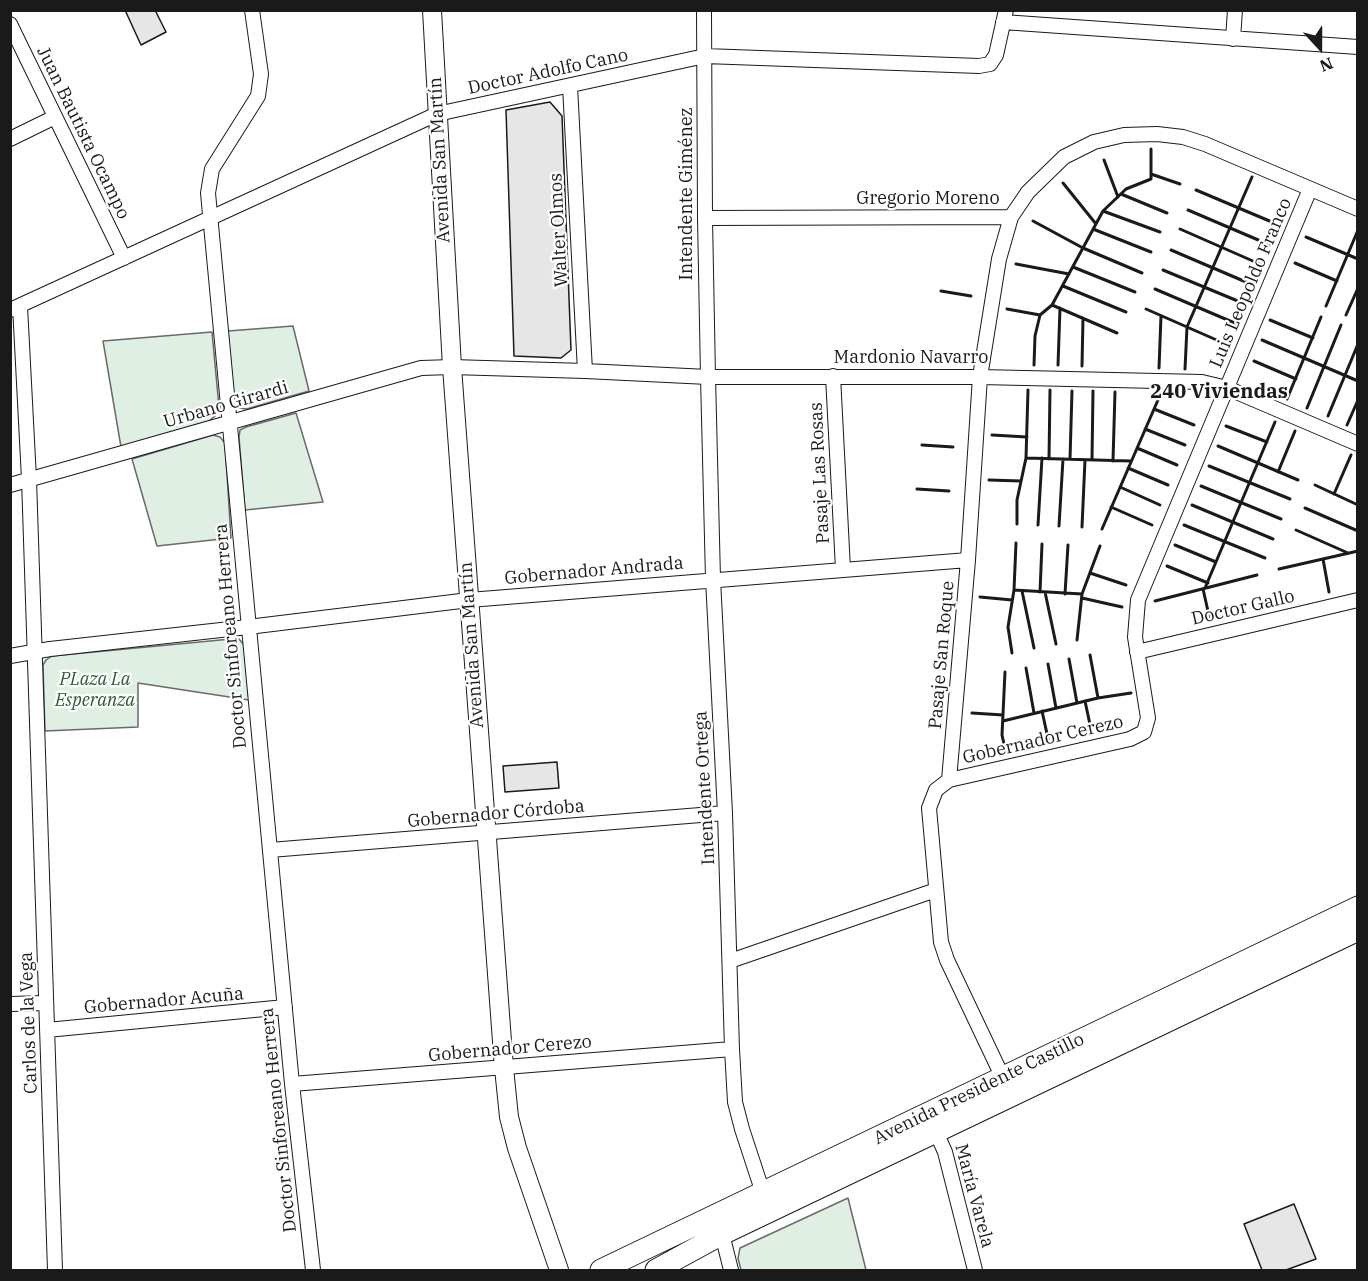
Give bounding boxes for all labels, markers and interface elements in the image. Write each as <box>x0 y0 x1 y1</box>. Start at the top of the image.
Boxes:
north arrow <box>1290 18 1350 78</box>
street label: Juan Bautista Ocampo <box>32 43 134 223</box>
street label: Doctor Adolfo Cano <box>466 44 630 100</box>
text: N <box>1317 53 1336 76</box>
street label: Avenida San Martín <box>425 76 455 244</box>
street label: Intendente Giménez <box>676 107 698 281</box>
street label: Walter Olmos <box>545 172 573 288</box>
street label: Gregorio Moreno <box>856 188 1000 210</box>
street label: Luis Leopoldo Franco <box>1205 195 1297 371</box>
street label: Mardonio Navarro <box>834 347 988 369</box>
street label: Urbano Girardi <box>161 377 291 433</box>
district label: 240 Viviendas <box>1150 380 1288 404</box>
street label: Pasaje Las Rosas <box>806 402 834 544</box>
street label: Doctor Sinforeano Herrera <box>210 523 252 749</box>
street label: Gobernador Andrada <box>504 552 684 590</box>
street label: Avenida San Martín <box>455 561 489 729</box>
street label: Pasaje San Roque <box>925 580 959 730</box>
street label: Doctor Gallo <box>1189 586 1297 630</box>
park label: PLaza La Esperanza <box>55 669 135 712</box>
street label: Intendente Ortega <box>690 710 720 866</box>
street label: Gobernador Cerezo <box>961 711 1125 769</box>
street label: Gobernador Córdoba <box>407 795 585 833</box>
street label: Carlos de la Vega <box>16 952 42 1094</box>
street label: Gobernador Acuña <box>83 983 245 1019</box>
street label: Doctor Sinforeano Herrera <box>256 1007 302 1233</box>
street label: Avenida Presidente Castillo <box>870 1029 1088 1149</box>
street label: Gobernador Cerezo <box>427 1031 593 1067</box>
street label: María Varela <box>950 1142 998 1250</box>

